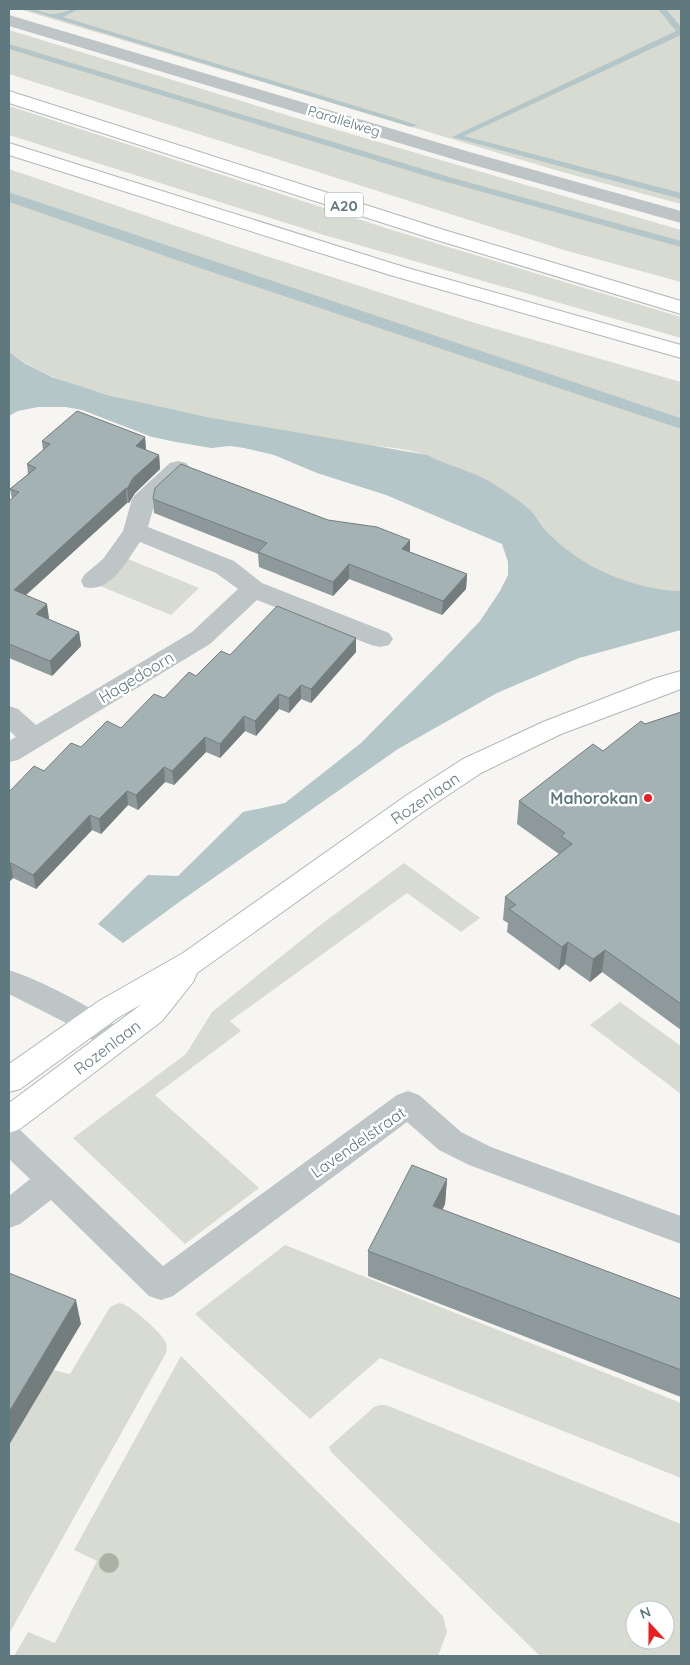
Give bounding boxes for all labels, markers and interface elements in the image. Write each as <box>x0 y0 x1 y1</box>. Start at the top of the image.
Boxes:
street label: Parallelweg <box>306 101 382 141</box>
road number: A20 <box>325 192 363 218</box>
street label: Hagedoorn <box>95 647 177 707</box>
street label: Rozenlaan <box>387 768 463 828</box>
place label: Mahorokan <box>550 788 638 808</box>
marker: Mahorokan <box>642 792 654 804</box>
street label: Rozenlaan <box>70 1015 144 1079</box>
street label: Lavendelstraat <box>307 1102 409 1182</box>
north arrow <box>625 1600 675 1650</box>
text: N <box>637 1603 653 1623</box>

